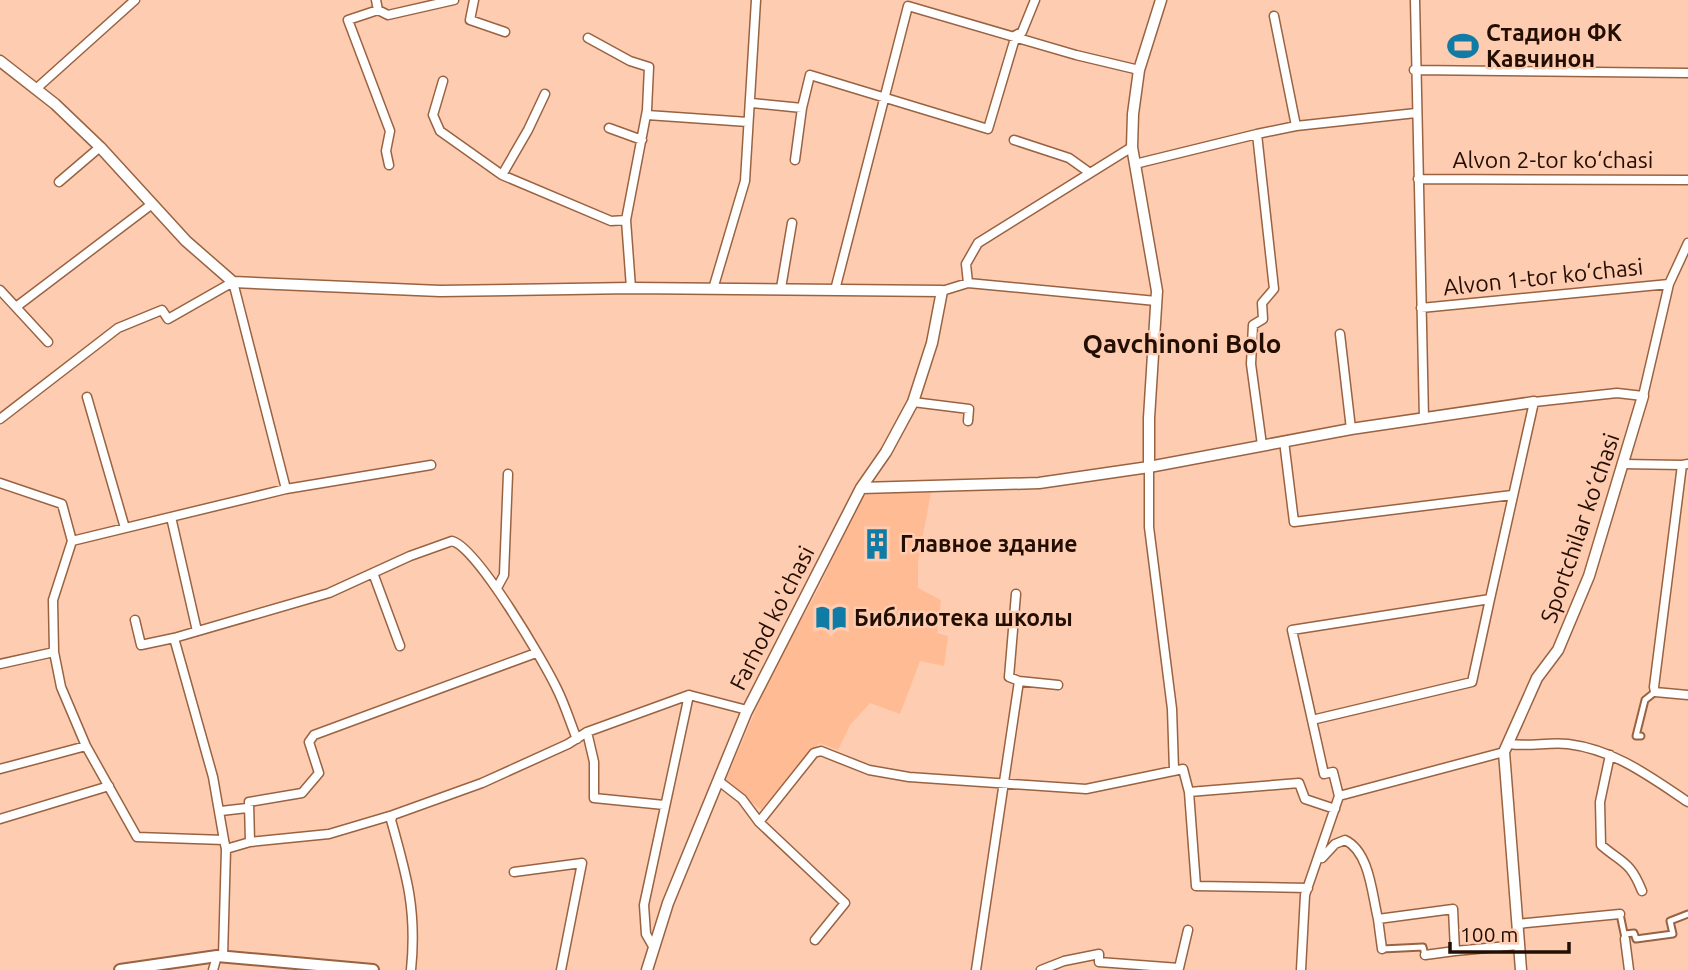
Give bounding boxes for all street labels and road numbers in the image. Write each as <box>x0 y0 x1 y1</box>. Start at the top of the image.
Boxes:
street label: Alvon 2-tor ko‘chasi <box>1453 147 1653 172</box>
street label: Alvon 1-tor ko‘chasi <box>1442 254 1644 299</box>
street label: Sportchilar ko‘chasi <box>1535 430 1624 626</box>
street label: Farhod ko'chasi <box>725 542 819 694</box>

